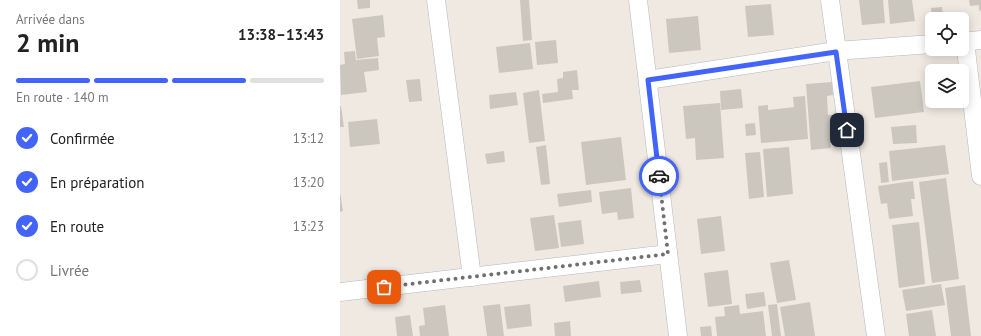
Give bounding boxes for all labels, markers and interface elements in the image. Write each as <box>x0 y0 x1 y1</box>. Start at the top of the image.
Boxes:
text: Arrivée dans <box>16 11 85 28</box>
map controls <box>925 12 969 108</box>
button: locate <box>925 12 969 56</box>
text: 13:38–13:43 <box>238 25 324 44</box>
text: 2 min <box>16 26 79 59</box>
button: layers <box>925 64 969 108</box>
text: En route · 140 m <box>16 89 109 106</box>
pin <box>830 113 864 147</box>
icon: home <box>836 119 858 141</box>
icon: check <box>16 127 38 149</box>
text: Confirmée <box>50 129 115 148</box>
text: 13:12 <box>293 130 324 147</box>
courier <box>639 156 679 196</box>
icon: car <box>648 165 670 187</box>
icon: check <box>16 171 38 193</box>
text: En préparation <box>50 173 145 192</box>
text: 13:20 <box>293 174 324 191</box>
icon: check <box>16 215 38 237</box>
text: En route <box>50 217 104 236</box>
text: 13:23 <box>293 218 324 235</box>
text: Livrée <box>50 261 89 280</box>
pin <box>367 270 401 304</box>
icon: bag <box>373 276 395 298</box>

